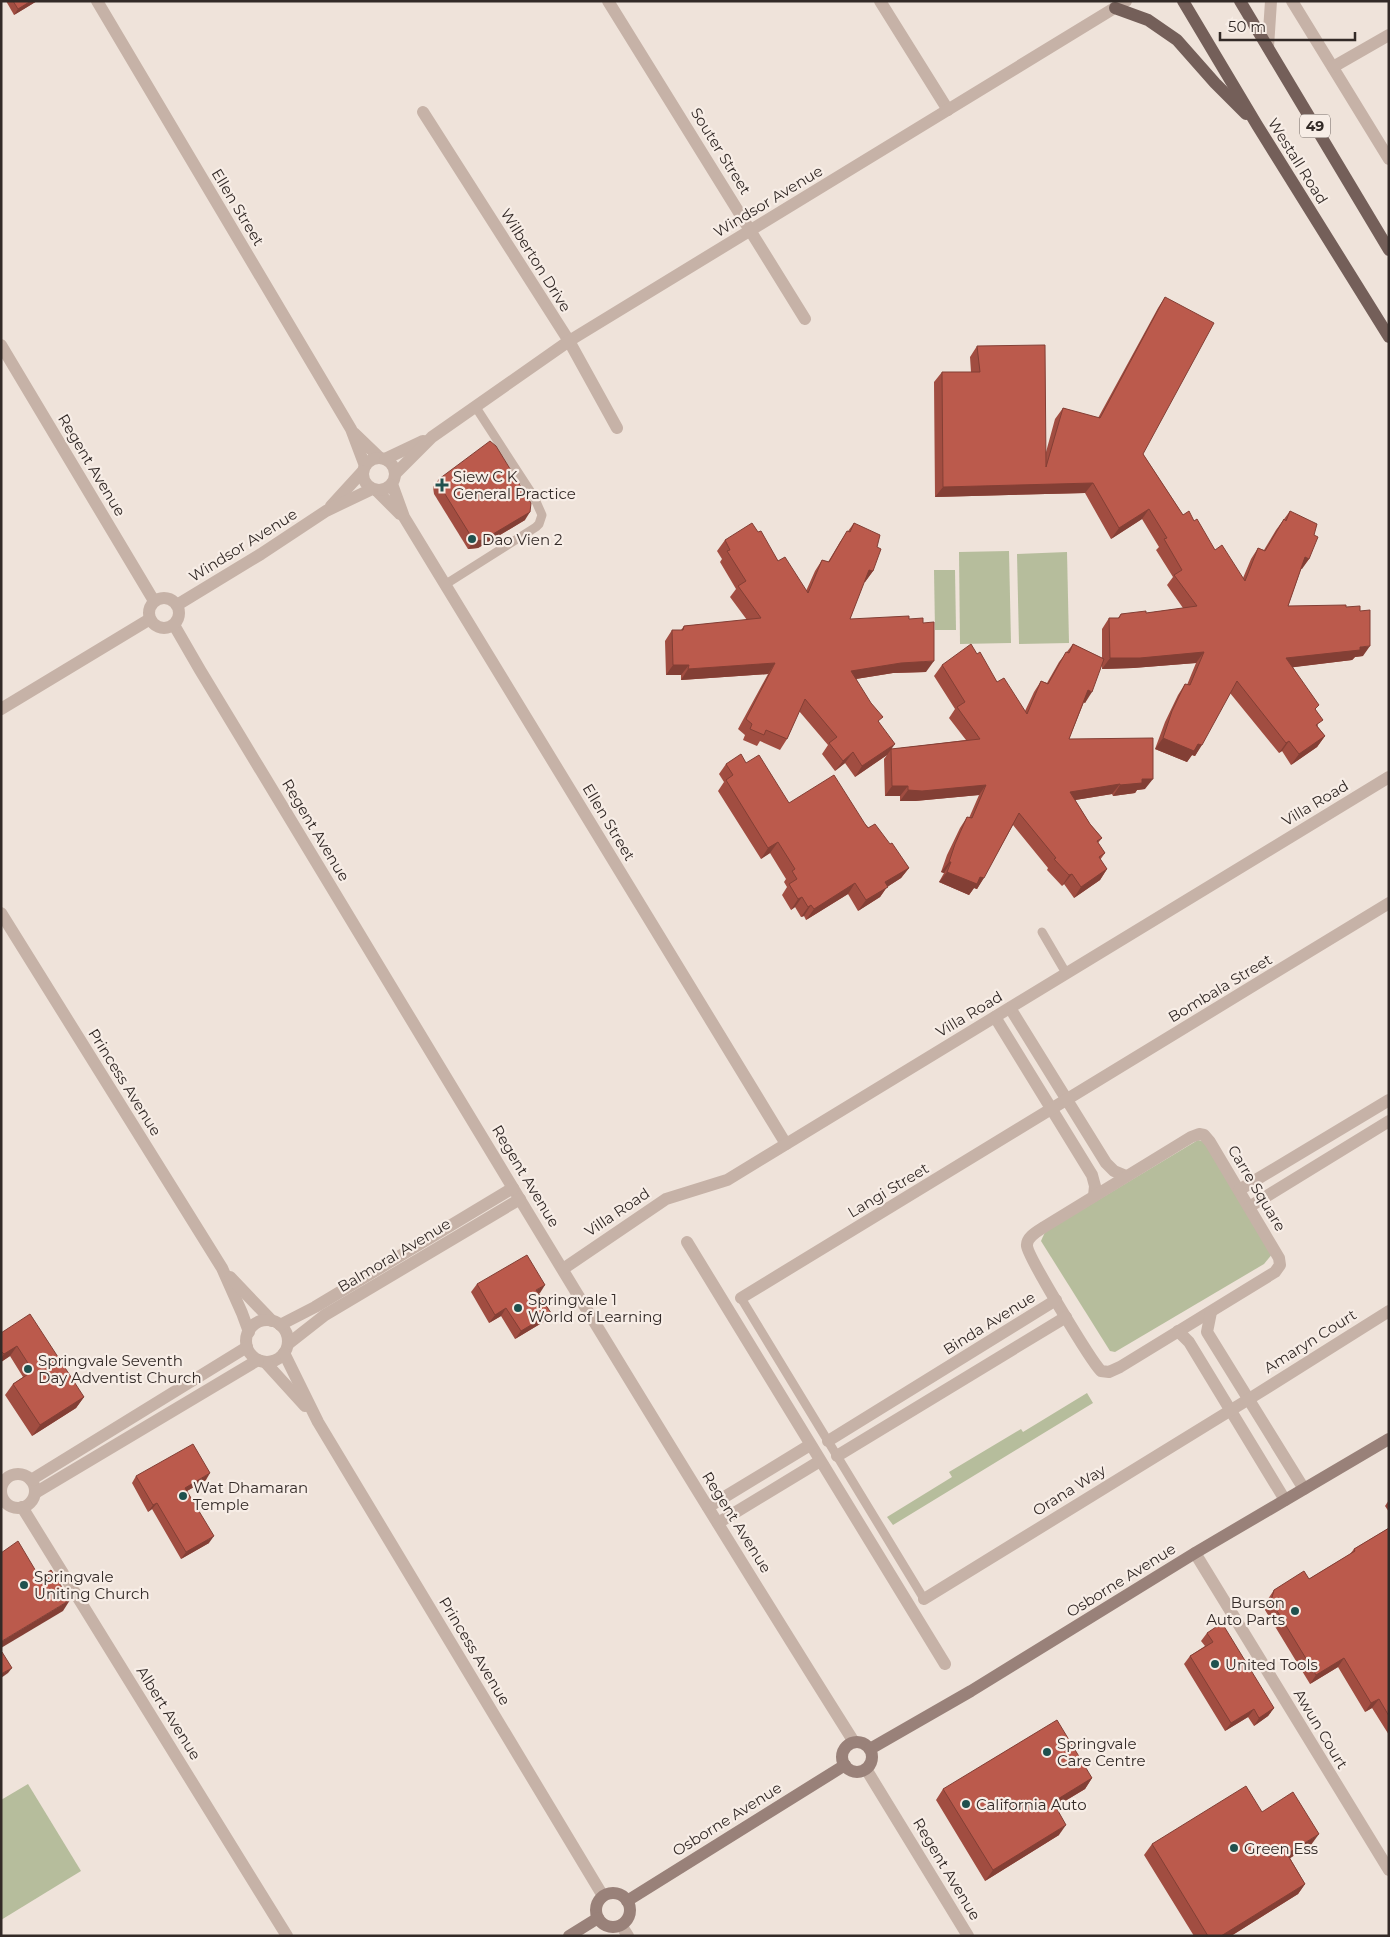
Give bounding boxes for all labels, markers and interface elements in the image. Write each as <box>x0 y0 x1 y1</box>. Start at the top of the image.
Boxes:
scale bar <box>1220 10 1355 42</box>
text: 50 m <box>1228 17 1266 36</box>
street label: Souter Street <box>687 104 755 198</box>
street label: Westall Road <box>1264 114 1332 208</box>
road number: 49 <box>1300 114 1330 138</box>
street label: Windsor Avenue <box>710 161 826 241</box>
street label: Ellen Street <box>208 165 268 249</box>
street label: Wilberton Drive <box>497 205 575 315</box>
street label: Regent Avenue <box>54 410 130 520</box>
place label: Siew C K General Practice <box>453 467 576 503</box>
marker: Siew C K General Practice <box>435 478 449 492</box>
street label: Windsor Avenue <box>185 504 301 586</box>
place label: Dao Vien 2 <box>482 530 562 549</box>
marker: Dao Vien 2 <box>466 533 478 545</box>
street label: Regent Avenue <box>278 775 354 885</box>
street label: Villa Road <box>1278 776 1352 830</box>
street label: Ellen Street <box>579 780 639 864</box>
street label: Bombala Street <box>1165 950 1275 1026</box>
street label: Villa Road <box>932 987 1006 1041</box>
street label: Princess Avenue <box>84 1025 166 1139</box>
street label: Regent Avenue <box>488 1121 564 1231</box>
street label: Carre Square <box>1224 1141 1290 1235</box>
street label: Langi Street <box>844 1158 932 1222</box>
street label: Villa Road <box>581 1183 653 1241</box>
street label: Balmoral Avenue <box>334 1214 454 1296</box>
street label: Binda Avenue <box>939 1287 1039 1359</box>
place label: Springvale 1 World of Learning <box>528 1290 663 1326</box>
marker: Springvale 1 World of Learning <box>512 1302 524 1314</box>
street label: Amaryn Court <box>1260 1305 1360 1377</box>
place label: Springvale Seventh Day Adventist Church <box>38 1351 202 1387</box>
marker: Springvale Seventh Day Adventist Church <box>22 1363 34 1375</box>
street label: Orana Way <box>1029 1460 1110 1520</box>
street label: Regent Avenue <box>698 1468 776 1576</box>
place label: Wat Dhamaran Temple <box>193 1478 308 1514</box>
marker: Wat Dhamaran Temple <box>177 1490 189 1502</box>
street label: Osborne Avenue <box>1063 1539 1179 1621</box>
place label: Springvale Uniting Church <box>34 1567 150 1603</box>
marker: Springvale Uniting Church <box>18 1579 30 1591</box>
street label: Princess Avenue <box>435 1593 515 1709</box>
place label: Burson Auto Parts <box>1206 1593 1285 1629</box>
marker: Burson Auto Parts <box>1289 1605 1301 1617</box>
place label: United Tools <box>1225 1655 1318 1674</box>
marker: United Tools <box>1209 1658 1221 1670</box>
street label: Albert Avenue <box>133 1663 205 1763</box>
street label: Awun Court <box>1290 1686 1352 1772</box>
place label: Springvale Care Centre <box>1057 1734 1146 1770</box>
marker: Springvale Care Centre <box>1041 1746 1053 1758</box>
street label: Osborne Avenue <box>669 1778 785 1860</box>
place label: California Auto <box>976 1795 1087 1814</box>
marker: California Auto <box>960 1798 972 1810</box>
street label: Regent Avenue <box>909 1814 985 1924</box>
place label: Green Ess <box>1244 1839 1318 1858</box>
marker: Green Ess <box>1228 1842 1240 1854</box>

